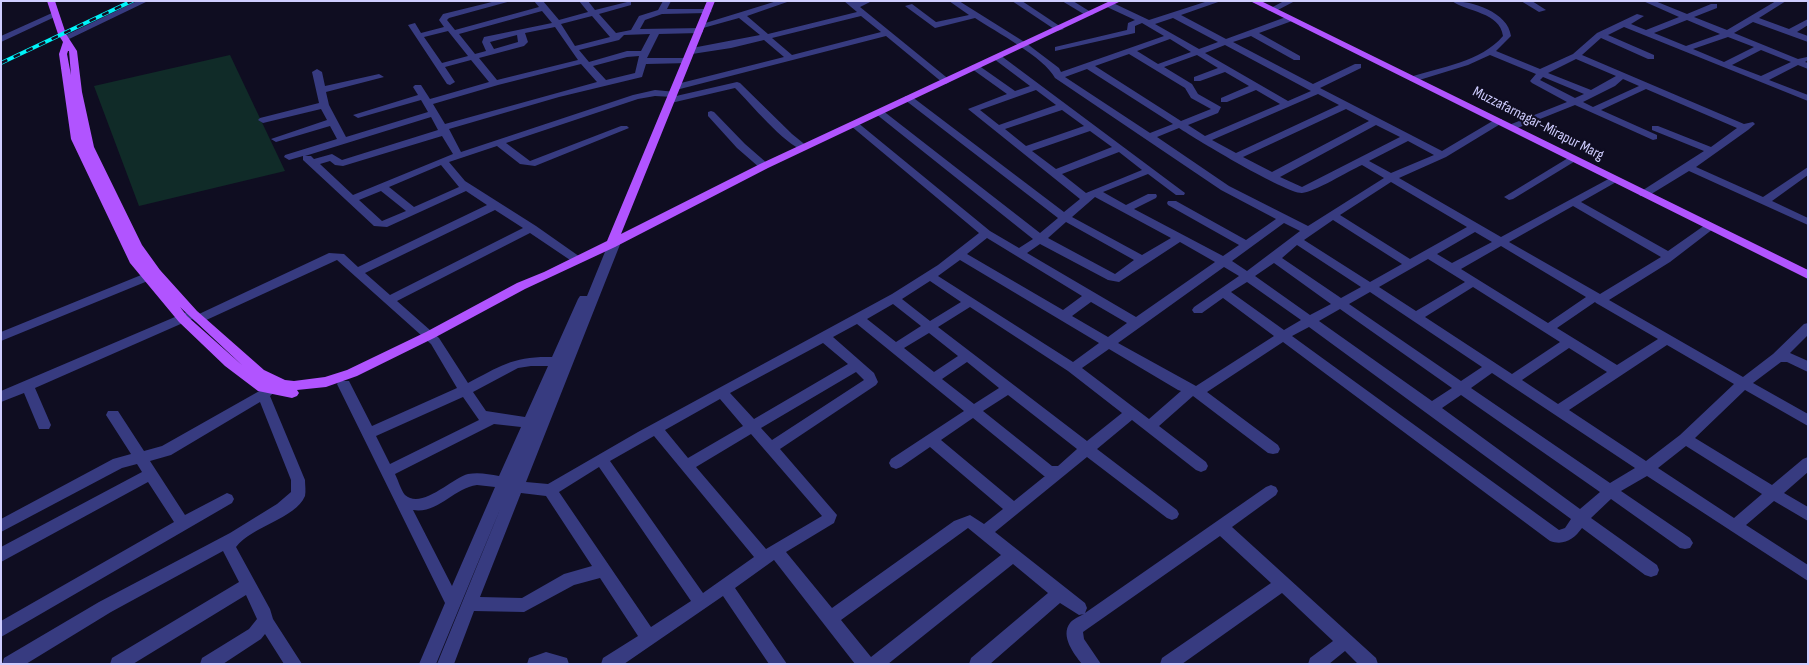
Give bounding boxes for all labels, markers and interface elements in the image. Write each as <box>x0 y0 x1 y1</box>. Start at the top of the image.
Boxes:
street label: Muzzafarnagar-Mirapur Marg <box>1469 83 1607 165</box>

